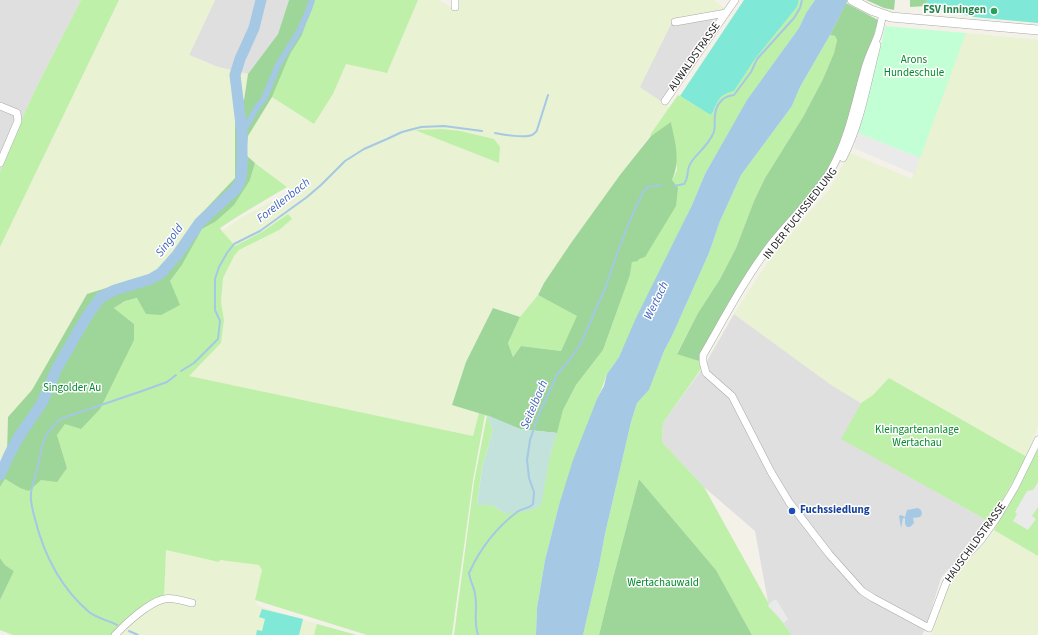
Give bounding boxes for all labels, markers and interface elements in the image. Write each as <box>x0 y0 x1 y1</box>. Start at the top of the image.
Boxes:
place label: FSV Inningen <box>923 4 986 18</box>
marker: FSV Inningen <box>989 6 999 16</box>
street label: AUWALDSTRASSE <box>666 20 724 94</box>
park label: Arons Hundeschule <box>884 54 944 80</box>
street label: IN DER FUCHSSIEDLUNG <box>761 166 841 262</box>
water label: Forellenbach <box>254 176 314 226</box>
water label: Singold <box>153 222 187 260</box>
water label: Wertach <box>642 280 672 322</box>
water label: Seitelbach <box>518 378 552 432</box>
park label: Singolder Au <box>43 382 101 396</box>
park label: Kleingartenanlage Wertachau <box>875 424 959 450</box>
street label: HAUSCHILDSTRASSE <box>943 501 1009 585</box>
place label: Fuchssiedlung <box>800 504 870 518</box>
marker: Fuchssiedlung <box>787 506 797 516</box>
park label: Wertachauwald <box>627 577 699 591</box>

